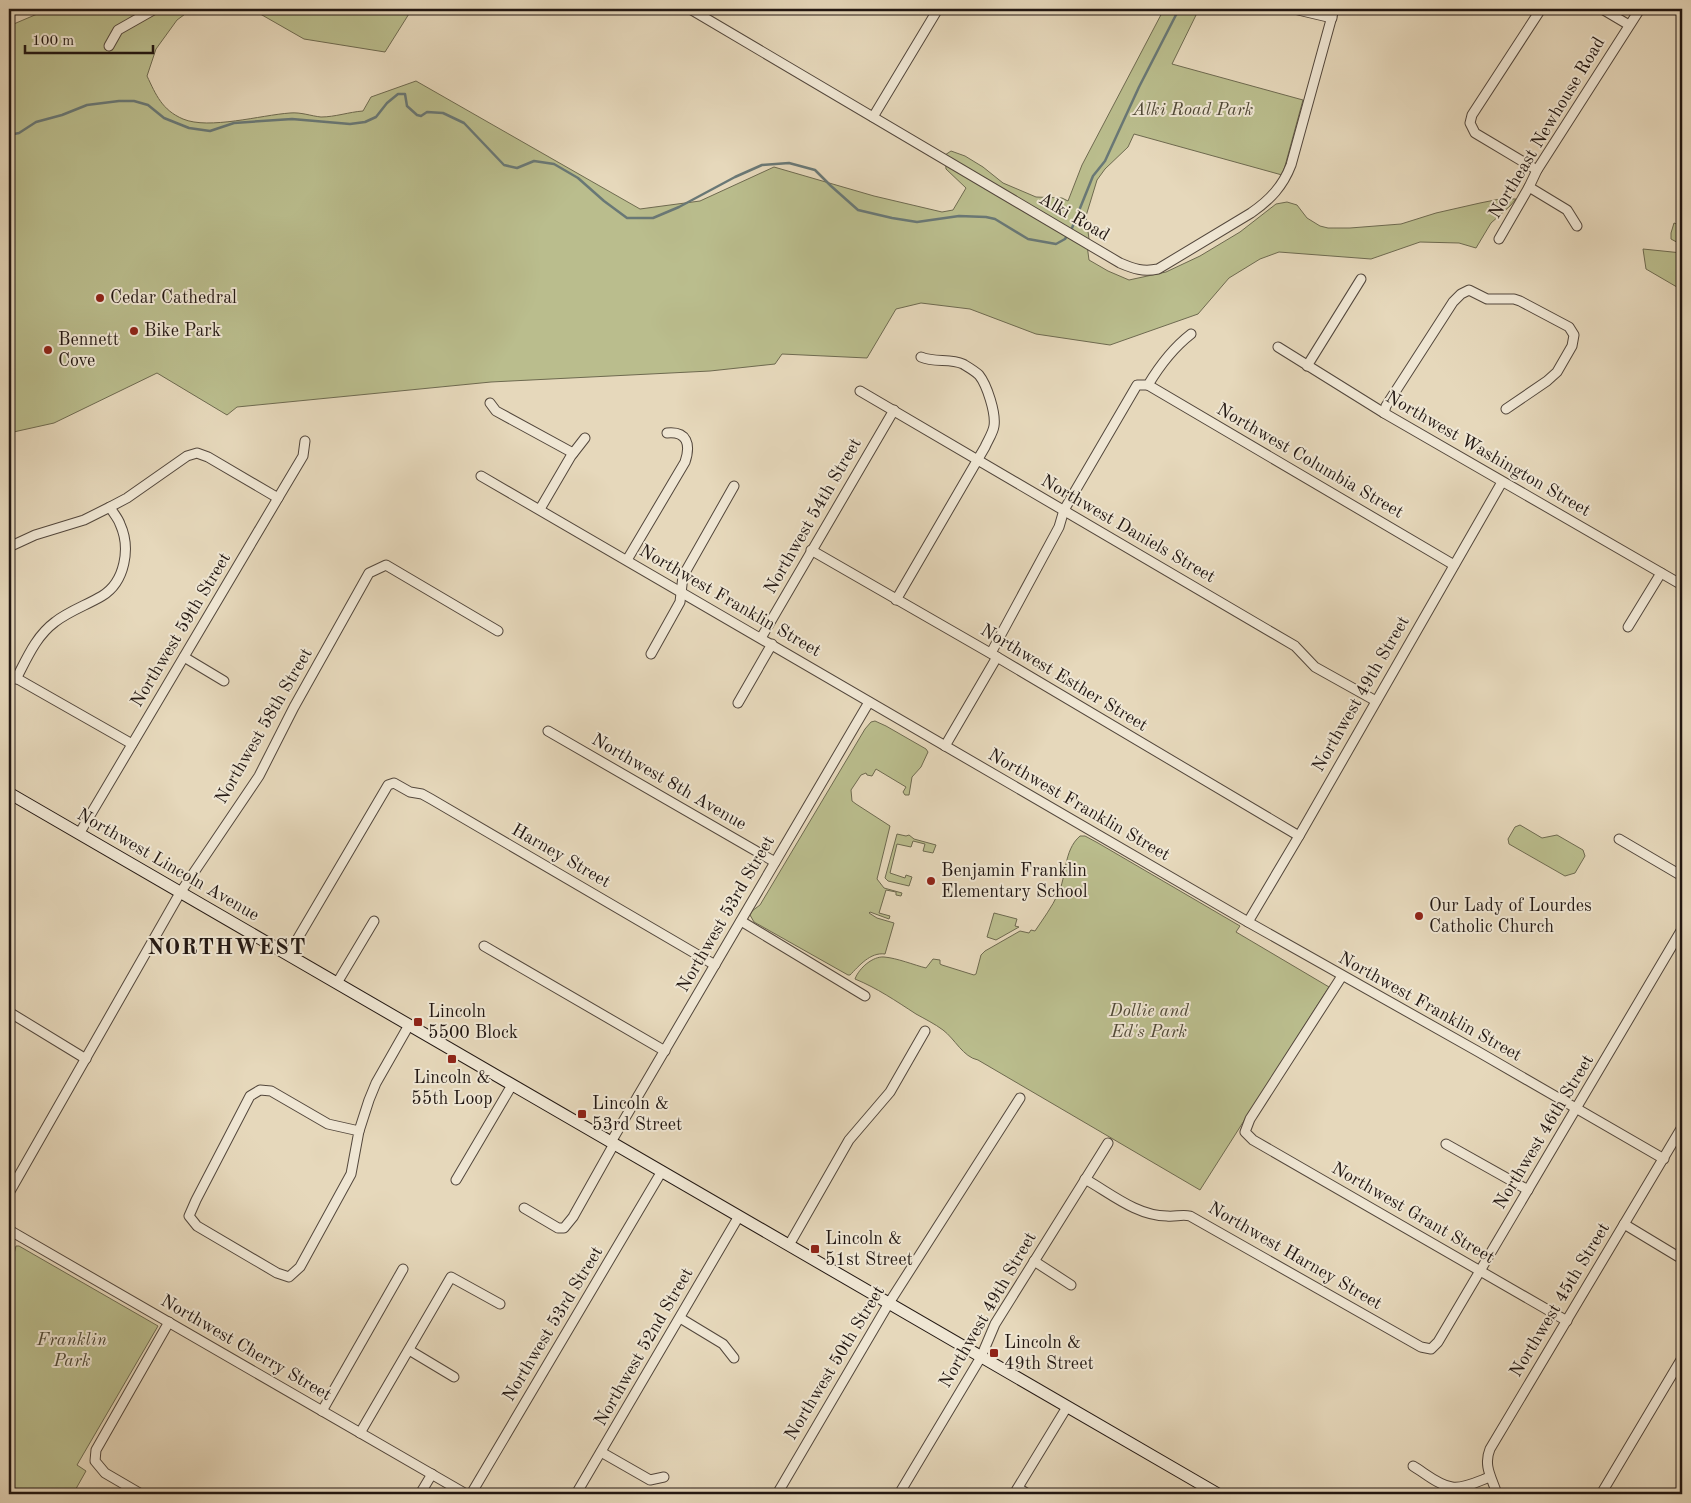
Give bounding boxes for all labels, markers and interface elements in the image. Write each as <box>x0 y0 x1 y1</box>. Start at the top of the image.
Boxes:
scale bar <box>25 22 152 54</box>
text: 100 m <box>32 34 74 49</box>
street label: Northeast Newhouse Road <box>1486 34 1608 222</box>
park label: Alki Road Park <box>1132 101 1254 119</box>
street label: Alki Road <box>1036 190 1112 244</box>
place label: Cedar Cathedral <box>110 289 237 307</box>
marker: Cedar Cathedral <box>94 292 106 304</box>
place label: Bike Park <box>144 322 221 340</box>
marker: Bike Park <box>128 325 140 337</box>
place label: Bennett Cove <box>58 331 119 370</box>
marker: Bennett Cove <box>42 344 54 356</box>
street label: Northwest Washington Street <box>1383 388 1593 520</box>
street label: Northwest Columbia Street <box>1214 400 1406 522</box>
street label: Northwest 54th Street <box>761 435 865 597</box>
street label: Northwest Daniels Street <box>1038 472 1218 586</box>
street label: Northwest Franklin Street <box>636 542 824 660</box>
street label: Northwest 59th Street <box>128 550 234 710</box>
street label: Northwest 49th Street <box>1309 613 1413 775</box>
street label: Northwest Esther Street <box>977 621 1151 735</box>
street label: Northwest 58th Street <box>212 645 316 807</box>
street label: Northwest 8th Avenue <box>588 730 750 834</box>
street label: Northwest Franklin Street <box>985 746 1173 864</box>
street label: Northwest Lincoln Avenue <box>74 805 262 925</box>
street label: Harney Street <box>509 821 613 891</box>
street label: Northwest 53rd Street <box>674 833 778 995</box>
place label: Benjamin Franklin Elementary School <box>941 862 1088 901</box>
marker: Benjamin Franklin Elementary School <box>925 875 937 887</box>
place label: Our Lady of Lourdes Catholic Church <box>1429 897 1592 936</box>
marker: Our Lady of Lourdes Catholic Church <box>1413 910 1425 922</box>
district label: NORTHWEST <box>148 937 306 959</box>
street label: Northwest Franklin Street <box>1335 949 1525 1065</box>
park label: Dollie and Ed's Park <box>1108 1002 1190 1041</box>
place label: Lincoln 5500 Block <box>428 1003 518 1042</box>
marker: Lincoln 5500 Block <box>412 1016 424 1028</box>
street label: Northwest 46th Street <box>1491 1052 1597 1212</box>
marker: Lincoln & 55th Loop <box>446 1053 458 1065</box>
place label: Lincoln & 55th Loop <box>411 1069 493 1108</box>
place label: Lincoln & 53rd Street <box>592 1095 682 1134</box>
marker: Lincoln & 53rd Street <box>576 1108 588 1120</box>
street label: Northwest Grant Street <box>1328 1159 1498 1267</box>
street label: Northwest Harney Street <box>1205 1199 1385 1313</box>
street label: Northwest 45th Street <box>1507 1220 1613 1380</box>
street label: Northwest 49th Street <box>936 1229 1040 1391</box>
place label: Lincoln & 51st Street <box>825 1230 913 1269</box>
street label: Northwest 53rd Street <box>500 1243 606 1405</box>
marker: Lincoln & 51st Street <box>809 1243 821 1255</box>
street label: Northwest 52nd Street <box>591 1265 697 1429</box>
street label: Northwest 50th Street <box>782 1283 888 1443</box>
street label: Northwest Cherry Street <box>158 1292 334 1404</box>
park label: Franklin Park <box>36 1331 107 1370</box>
place label: Lincoln & 49th Street <box>1004 1334 1094 1373</box>
marker: Lincoln & 49th Street <box>988 1347 1000 1359</box>

